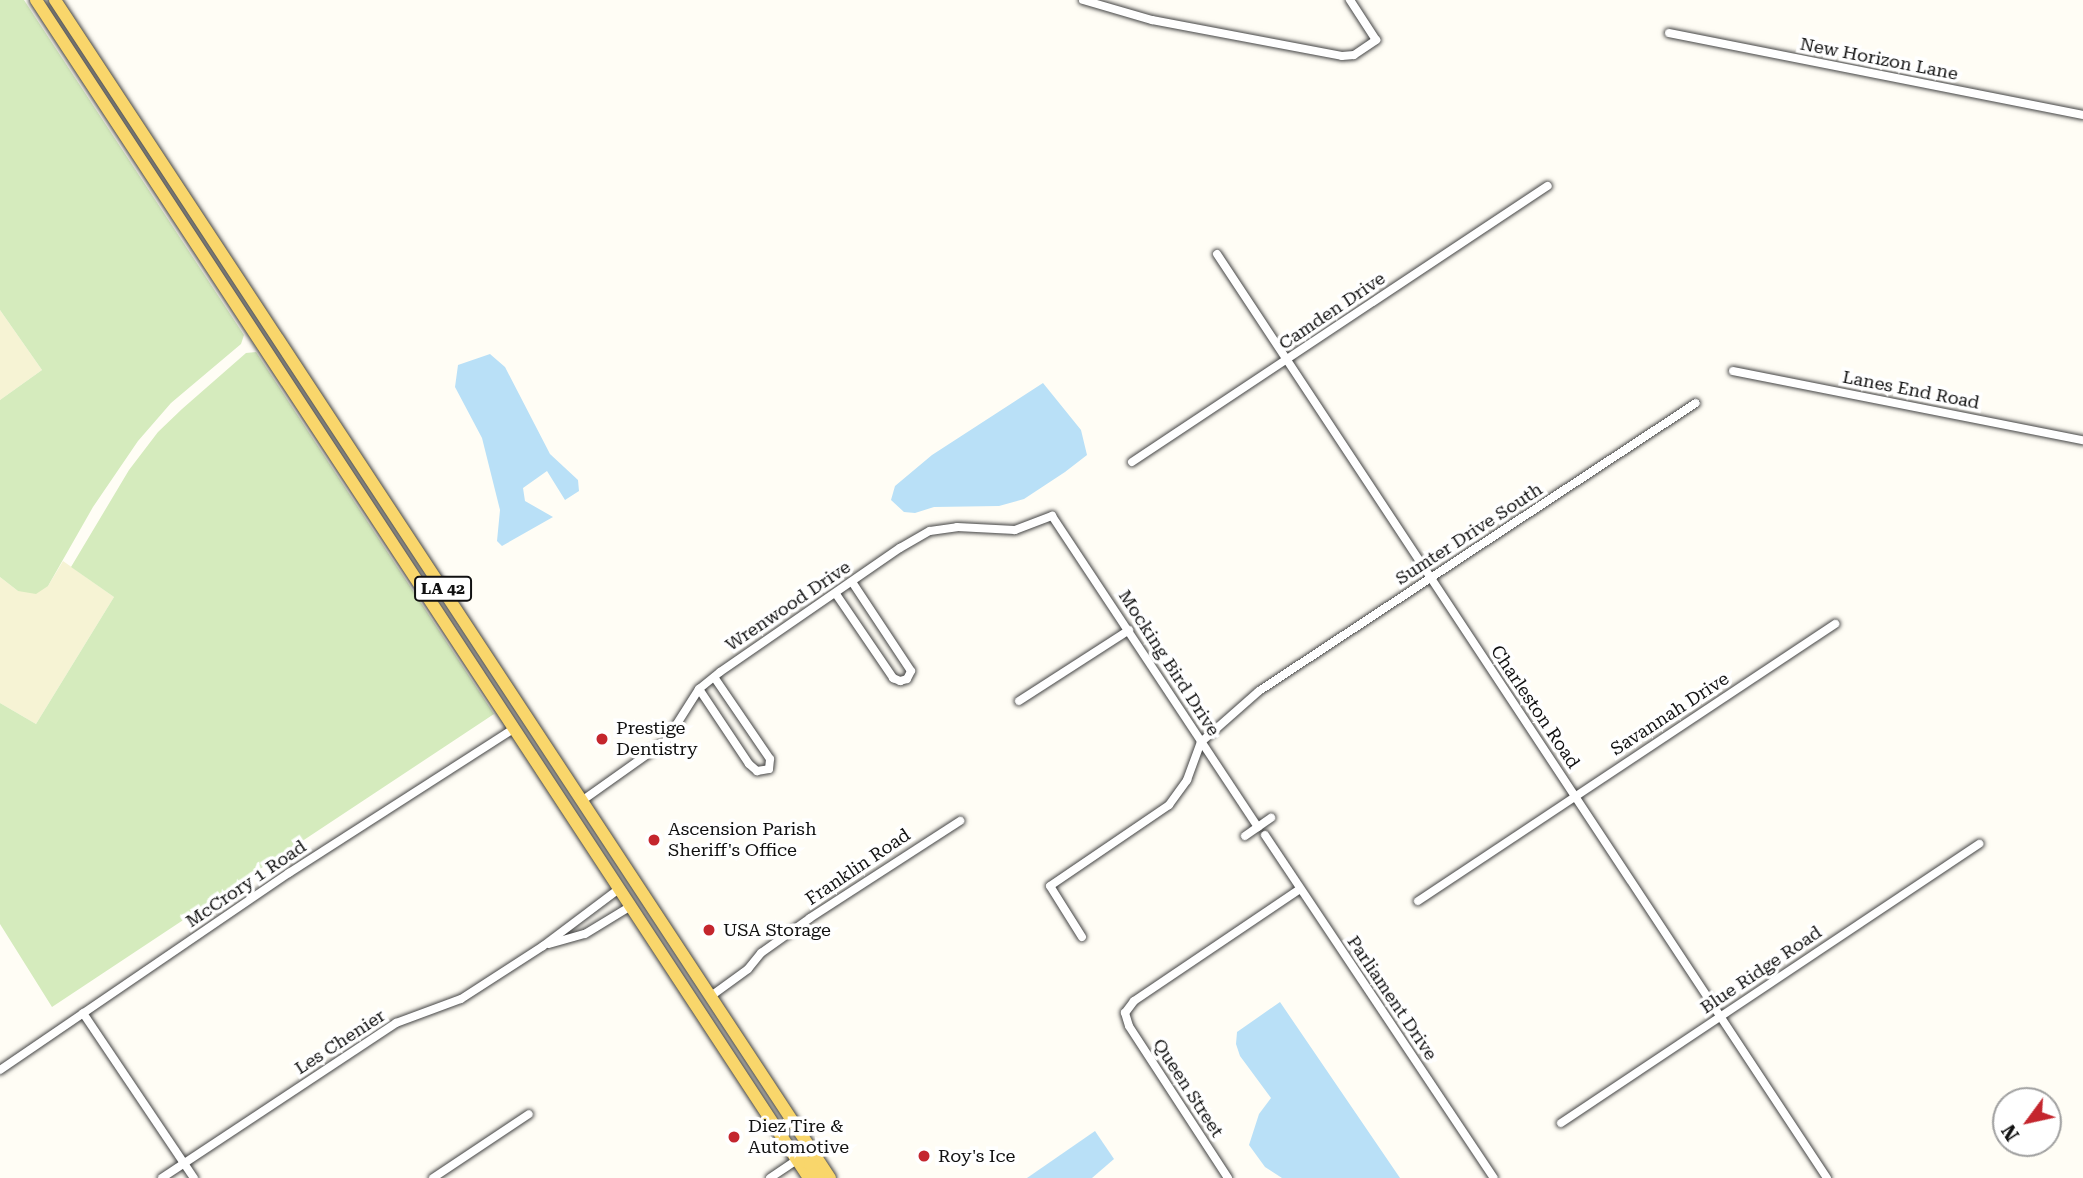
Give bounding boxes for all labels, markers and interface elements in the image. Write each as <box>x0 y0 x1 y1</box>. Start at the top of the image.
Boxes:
street label: New Horizon Lane <box>1798 33 1960 85</box>
street label: Camden Drive <box>1275 267 1389 355</box>
street label: Lanes End Road <box>1841 366 1981 414</box>
street label: Sumter Drive South <box>1391 478 1547 590</box>
street label: Wrenwood Drive <box>721 556 855 656</box>
road number: LA 42 <box>413 576 473 602</box>
street label: Mocking Bird Drive <box>1114 586 1224 740</box>
street label: Charleston Road <box>1486 641 1584 773</box>
street label: Savannah Drive <box>1607 668 1733 760</box>
place label: Prestige Dentistry <box>616 718 698 760</box>
marker: Prestige Dentistry <box>594 731 610 747</box>
place label: Ascension Parish Sheriff's Office <box>668 819 817 862</box>
street label: Franklin Road <box>802 824 914 910</box>
marker: Ascension Parish Sheriff's Office <box>646 832 662 848</box>
street label: McCrory 1 Road <box>182 836 310 932</box>
place label: USA Storage <box>723 919 831 941</box>
street label: Blue Ridge Road <box>1696 921 1826 1019</box>
marker: USA Storage <box>701 922 717 938</box>
street label: Parliament Drive <box>1342 932 1442 1064</box>
street label: Les Chenier <box>291 1005 389 1079</box>
street label: Queen Street <box>1148 1035 1228 1141</box>
north arrow <box>1992 1087 2062 1157</box>
place label: Diez Tire & Automotive <box>748 1116 849 1158</box>
text: N <box>1997 1120 2024 1145</box>
marker: Diez Tire & Automotive <box>726 1129 742 1145</box>
place label: Roy's Ice <box>938 1145 1015 1167</box>
marker: Roy's Ice <box>916 1148 932 1164</box>

